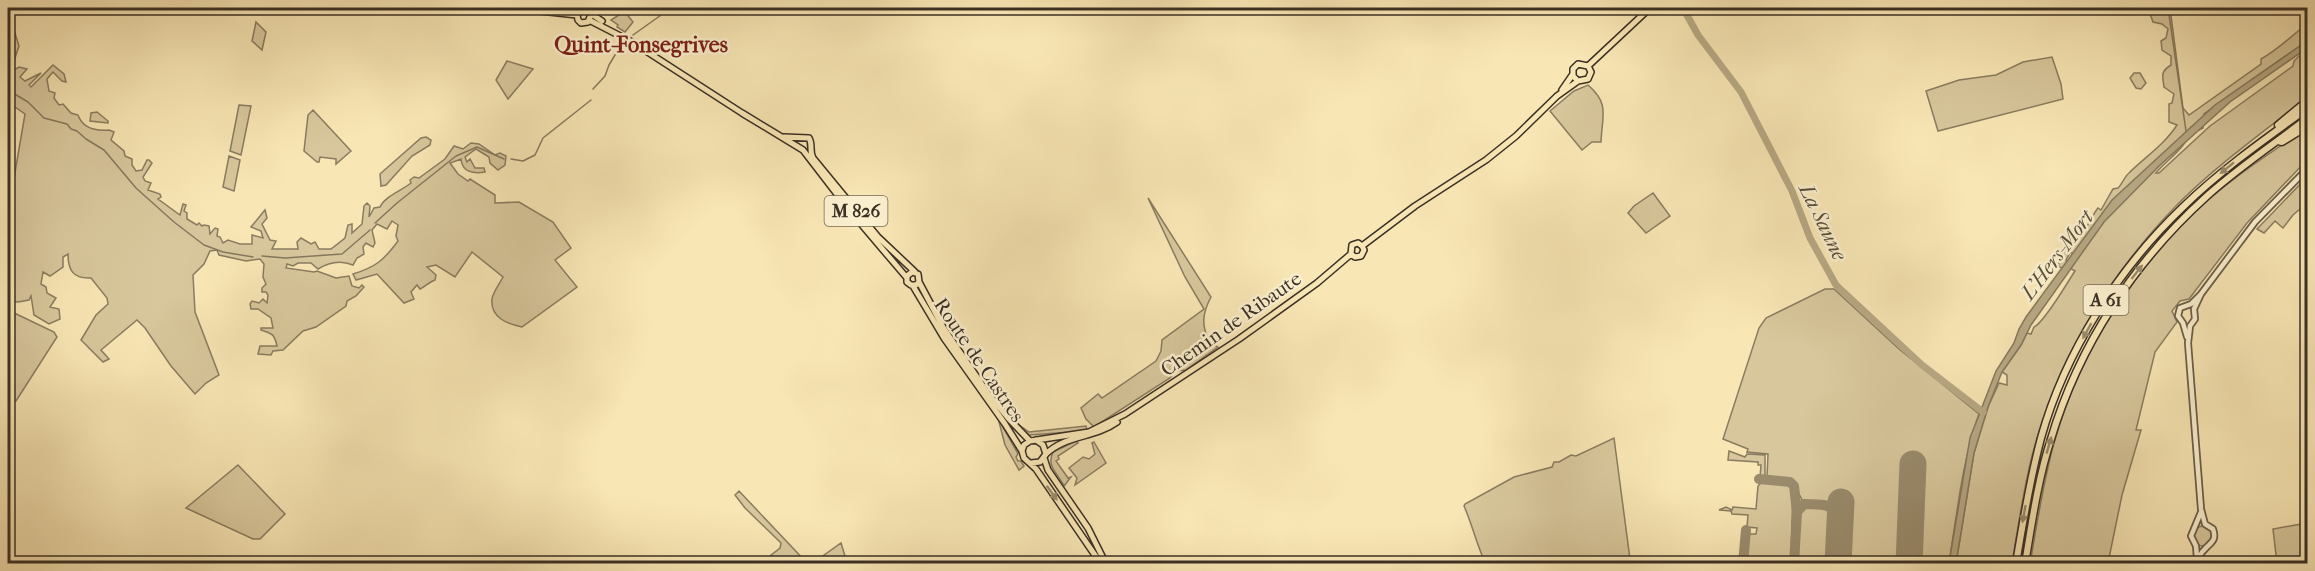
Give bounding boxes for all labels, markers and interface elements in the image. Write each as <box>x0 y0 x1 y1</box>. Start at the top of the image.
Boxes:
district label: Quint-Fonsegrives <box>554 32 728 58</box>
one-way arrow <box>2220 162 2235 174</box>
water label: La Saune <box>1793 178 1852 265</box>
road number: M 826 <box>824 196 888 226</box>
water label: L'Hers-Mort <box>2014 204 2099 306</box>
one-way arrow <box>2130 264 2142 279</box>
street label: Chemin de Ribaute <box>1156 267 1306 381</box>
road number: A 61 <box>2084 285 2128 315</box>
street label: Route de Castres <box>929 294 1029 426</box>
one-way arrow <box>2082 323 2093 339</box>
one-way arrow <box>2045 435 2054 453</box>
one-way arrow <box>1046 484 1058 500</box>
one-way arrow <box>2020 505 2029 524</box>

